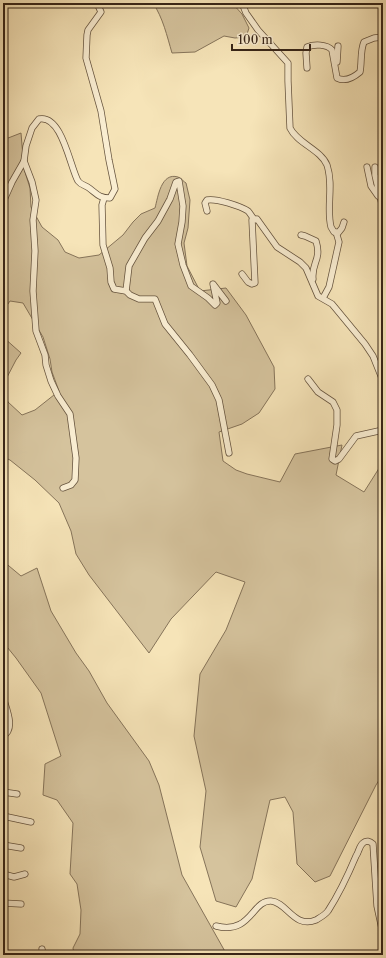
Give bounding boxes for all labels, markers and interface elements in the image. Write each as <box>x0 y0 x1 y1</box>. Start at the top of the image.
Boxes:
scale bar <box>232 26 310 52</box>
text: 100 m <box>238 32 273 47</box>

